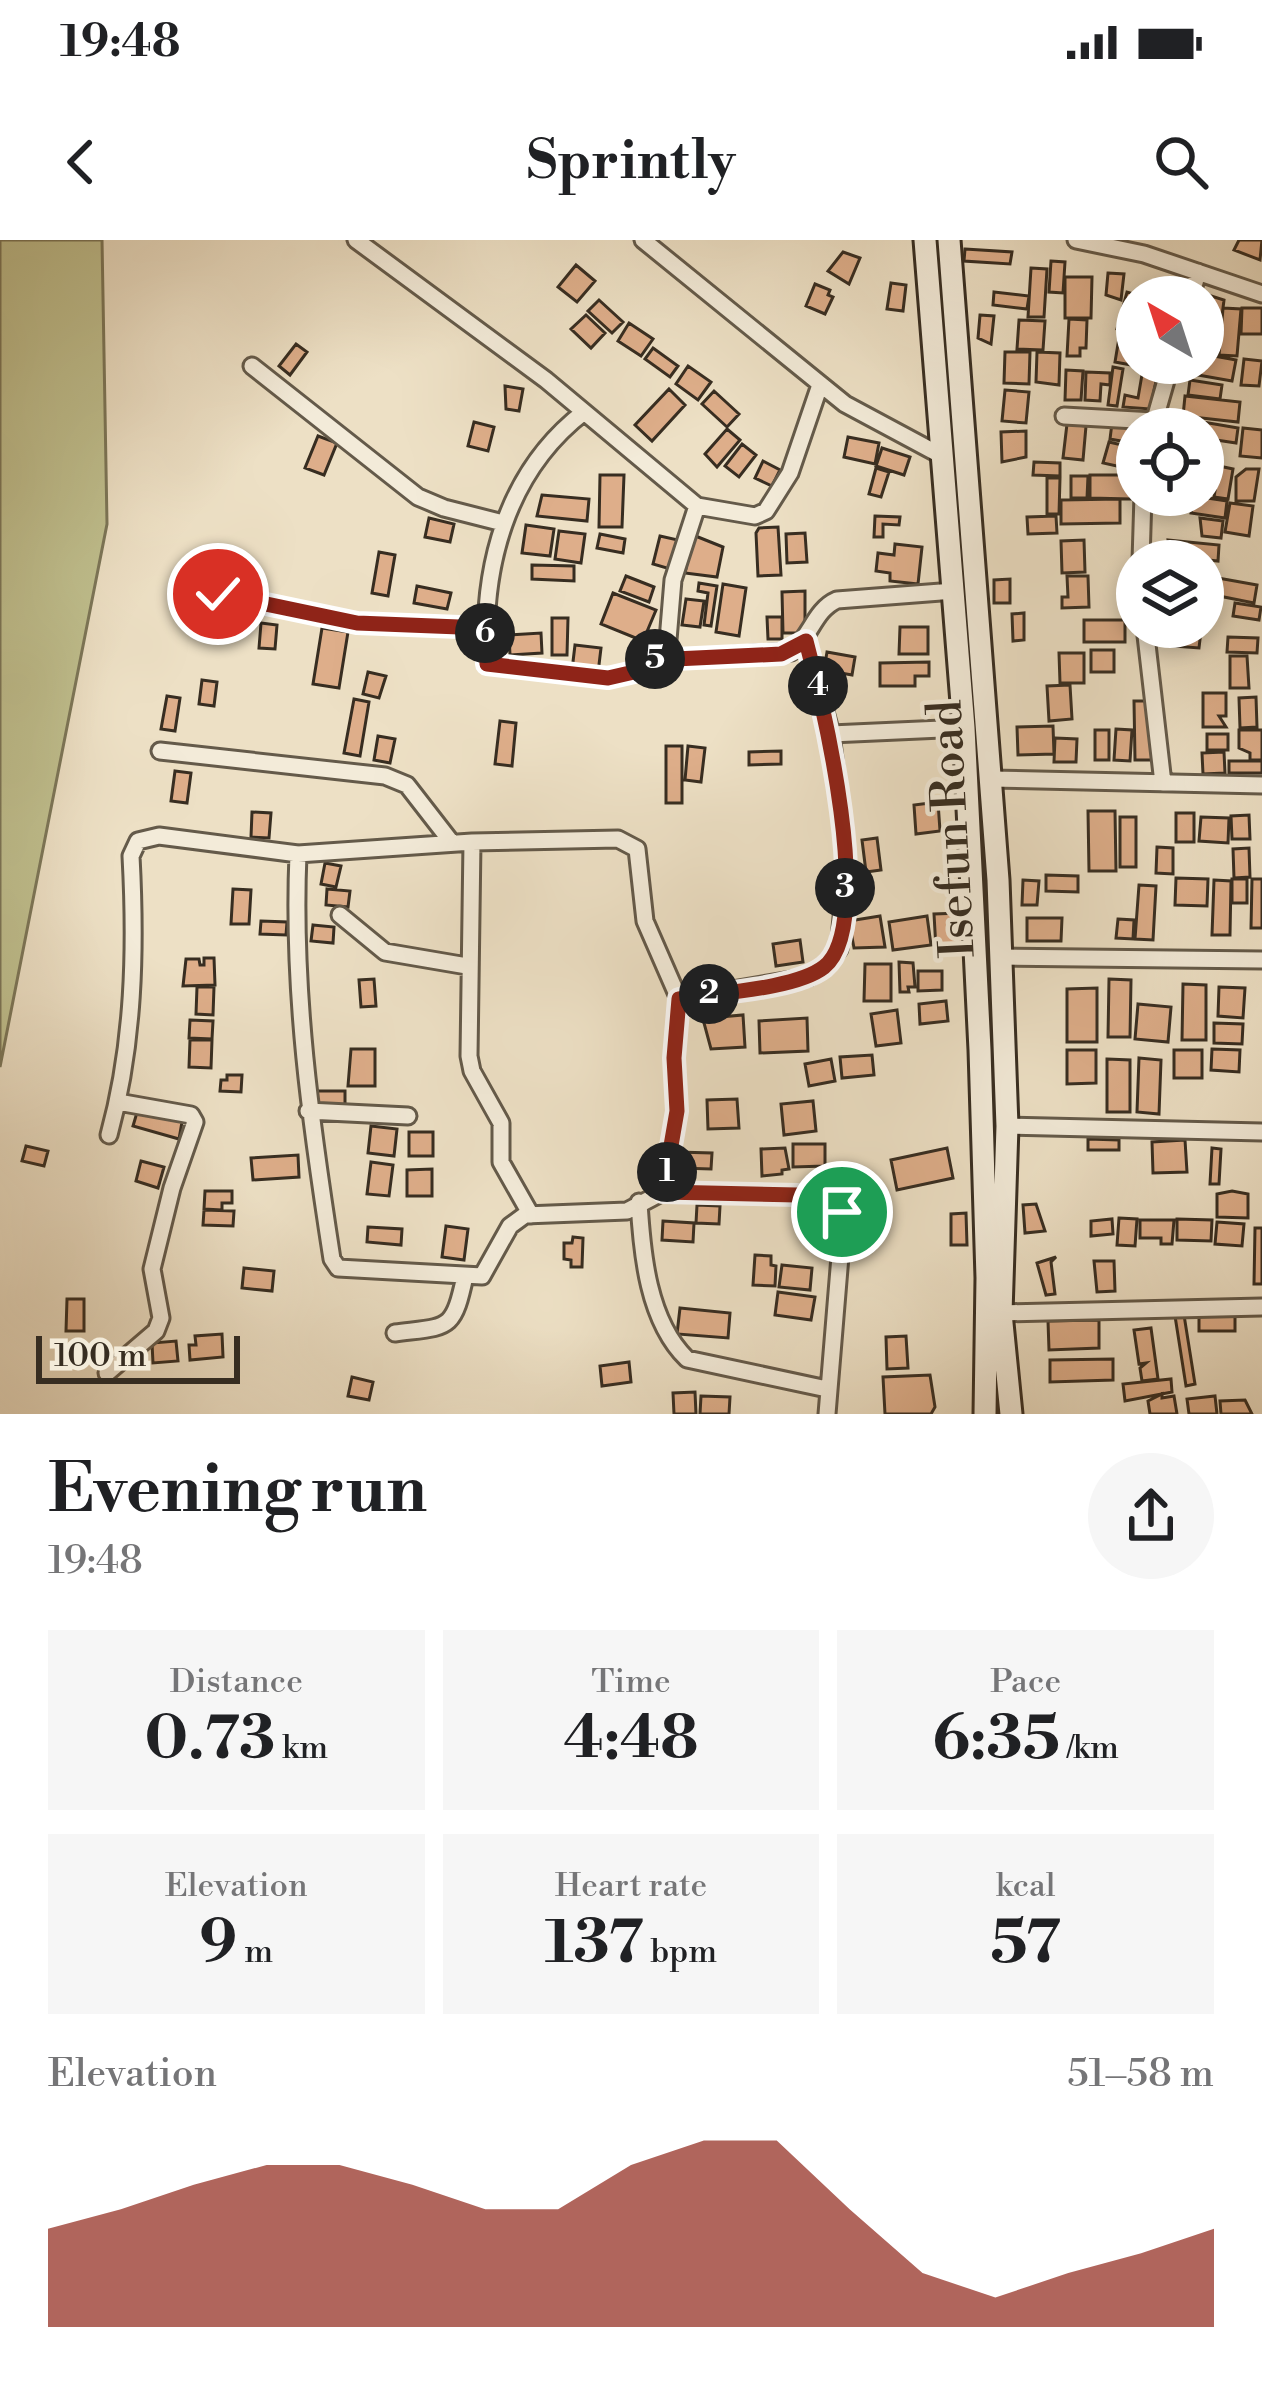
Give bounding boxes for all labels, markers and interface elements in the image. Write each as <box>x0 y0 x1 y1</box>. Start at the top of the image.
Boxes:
text: 19:48 <box>60 14 180 71</box>
text: Sprintly <box>526 128 736 196</box>
icon: back <box>48 129 114 195</box>
icon: search <box>1148 129 1214 195</box>
north arrow <box>1116 276 1224 384</box>
map controls <box>1116 276 1224 648</box>
button: locate <box>1116 408 1224 516</box>
button: layers <box>1116 540 1224 648</box>
pin <box>167 543 269 645</box>
icon: check <box>185 561 251 627</box>
pin: 6 <box>455 603 515 663</box>
text: 6 <box>475 612 495 653</box>
pin: 5 <box>625 629 685 689</box>
text: 5 <box>645 638 665 679</box>
pin: 4 <box>788 656 848 716</box>
text: 4 <box>807 665 829 706</box>
street label: Isefun Road <box>916 698 990 959</box>
pin: 3 <box>815 858 875 918</box>
text: 3 <box>835 867 855 908</box>
pin: 2 <box>679 964 739 1024</box>
text: 2 <box>699 973 719 1014</box>
pin: 1 <box>637 1142 697 1202</box>
text: 1 <box>659 1151 675 1192</box>
pin <box>791 1161 893 1263</box>
icon: arrive <box>809 1179 875 1245</box>
scale bar <box>36 1330 240 1383</box>
text: 100 m <box>54 1336 147 1377</box>
text: Evening run <box>48 1450 427 1533</box>
button: share <box>1088 1453 1214 1579</box>
text: 19:48 <box>48 1537 143 1586</box>
text: Distance <box>170 1662 303 1703</box>
text: Time <box>591 1662 671 1703</box>
text: Pace <box>990 1662 1061 1703</box>
text: 0.73 <box>144 1703 275 1778</box>
text: 4:48 <box>563 1703 699 1778</box>
text: 6:35 <box>932 1703 1060 1778</box>
text: km <box>275 1728 328 1769</box>
text: /km <box>1060 1728 1119 1769</box>
text: Elevation <box>165 1866 308 1907</box>
text: Heart rate <box>555 1866 707 1907</box>
text: kcal <box>996 1866 1056 1907</box>
text: 9 <box>200 1907 237 1982</box>
text: 137 <box>545 1907 644 1982</box>
text: 57 <box>990 1907 1061 1982</box>
text: m <box>237 1932 273 1973</box>
text: bpm <box>644 1932 717 1973</box>
text: Elevation <box>48 2050 217 2099</box>
text: 51–58 m <box>1067 2050 1214 2099</box>

